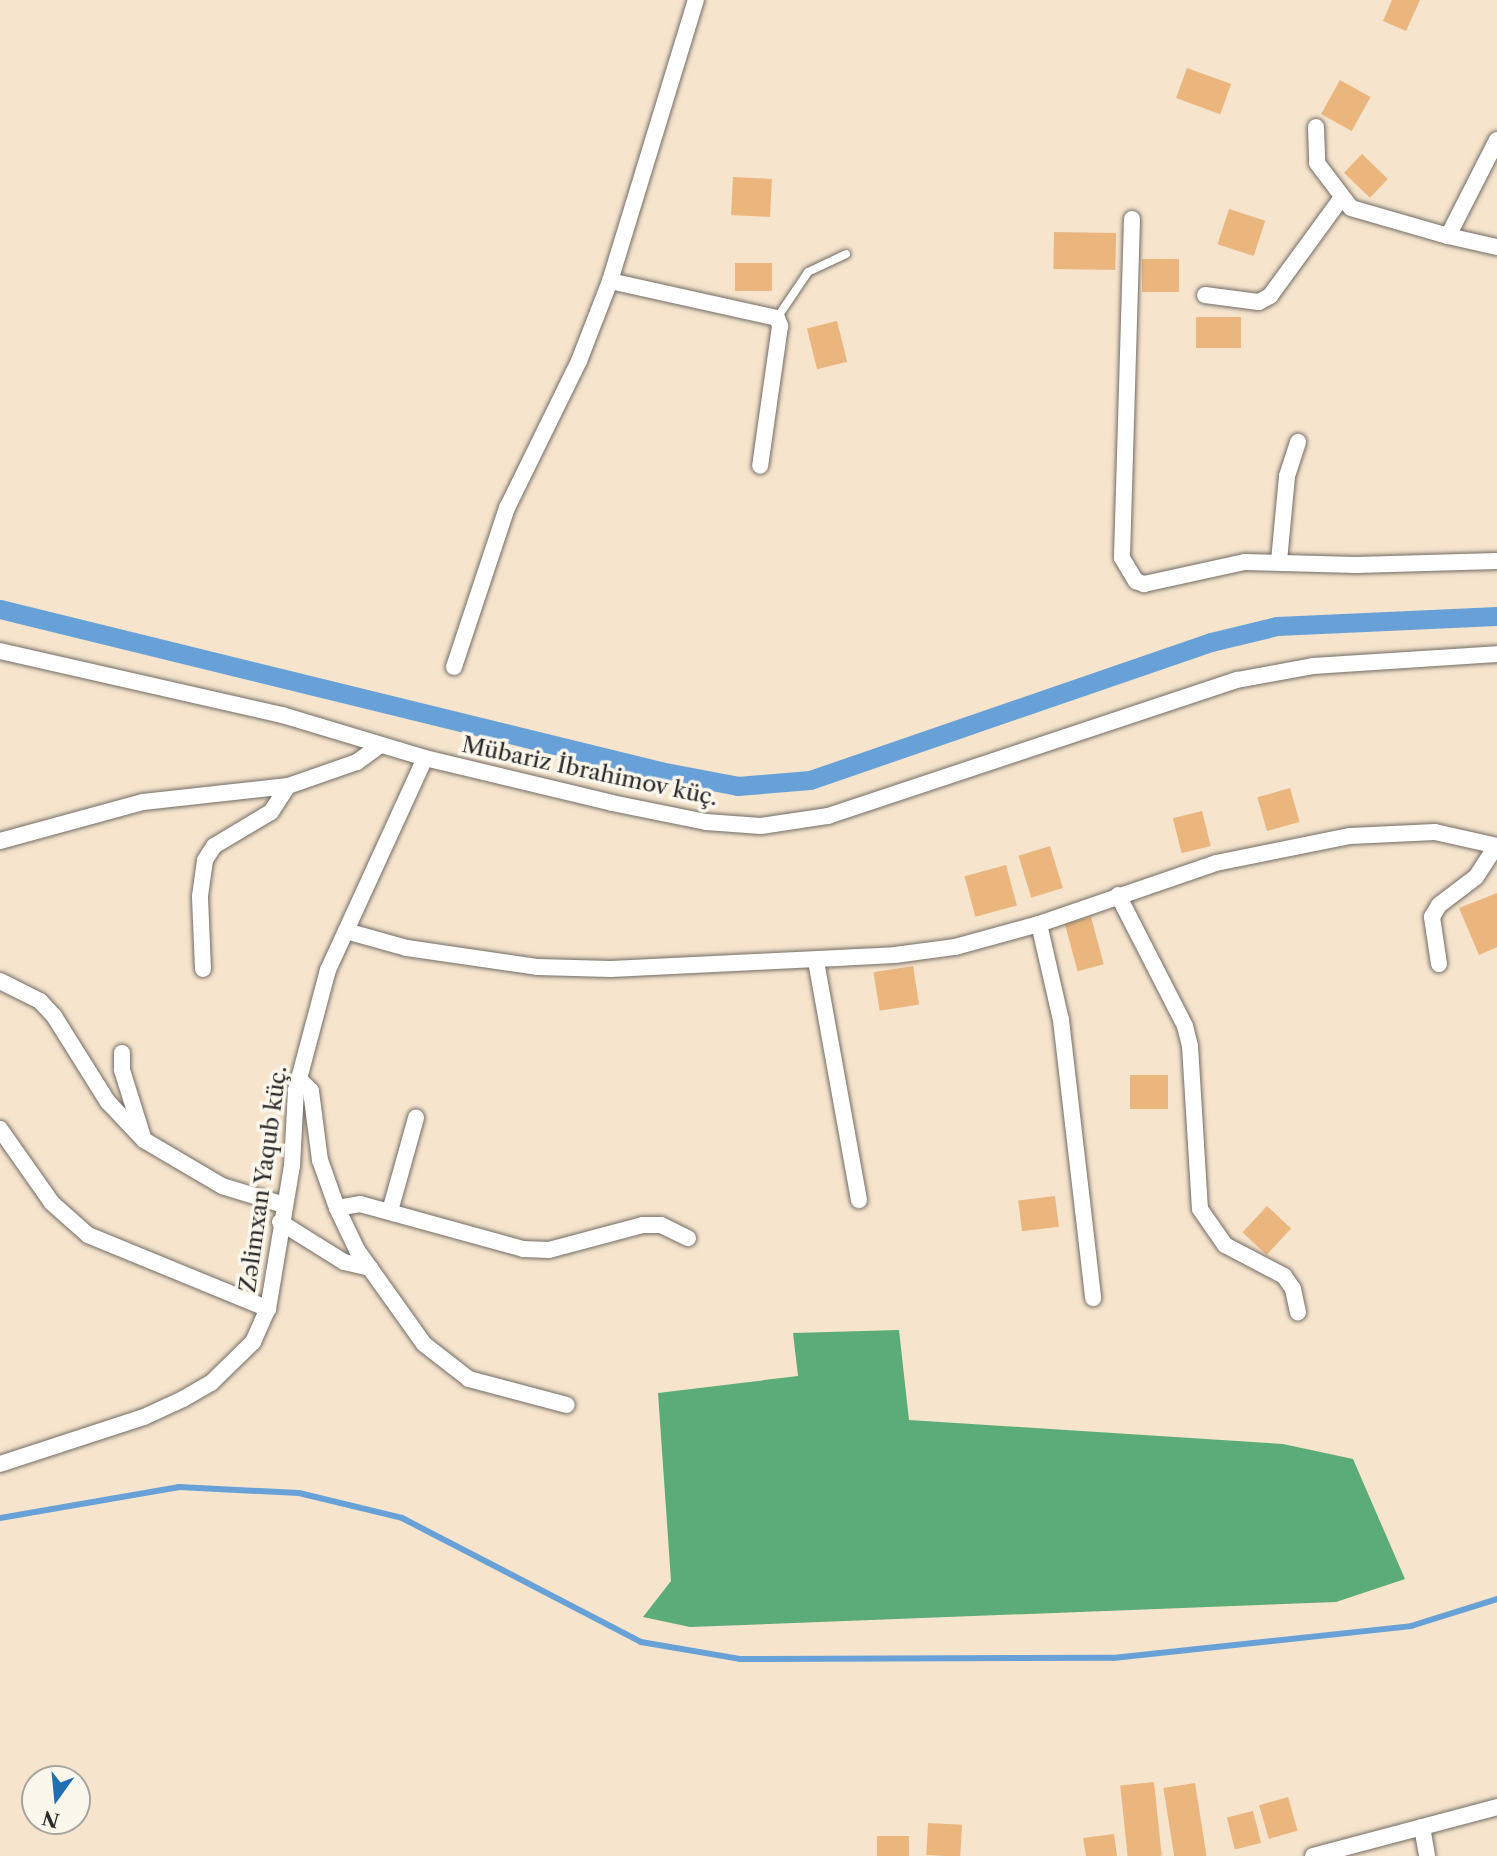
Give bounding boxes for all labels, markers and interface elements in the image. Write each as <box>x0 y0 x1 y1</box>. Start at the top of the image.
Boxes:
street label: Mübariz İbrahimov küç. <box>459 730 721 812</box>
street label: Zəlimxan Yaqub küç. <box>233 1063 293 1295</box>
north arrow <box>21 1765 91 1835</box>
text: N <box>40 1806 62 1832</box>

